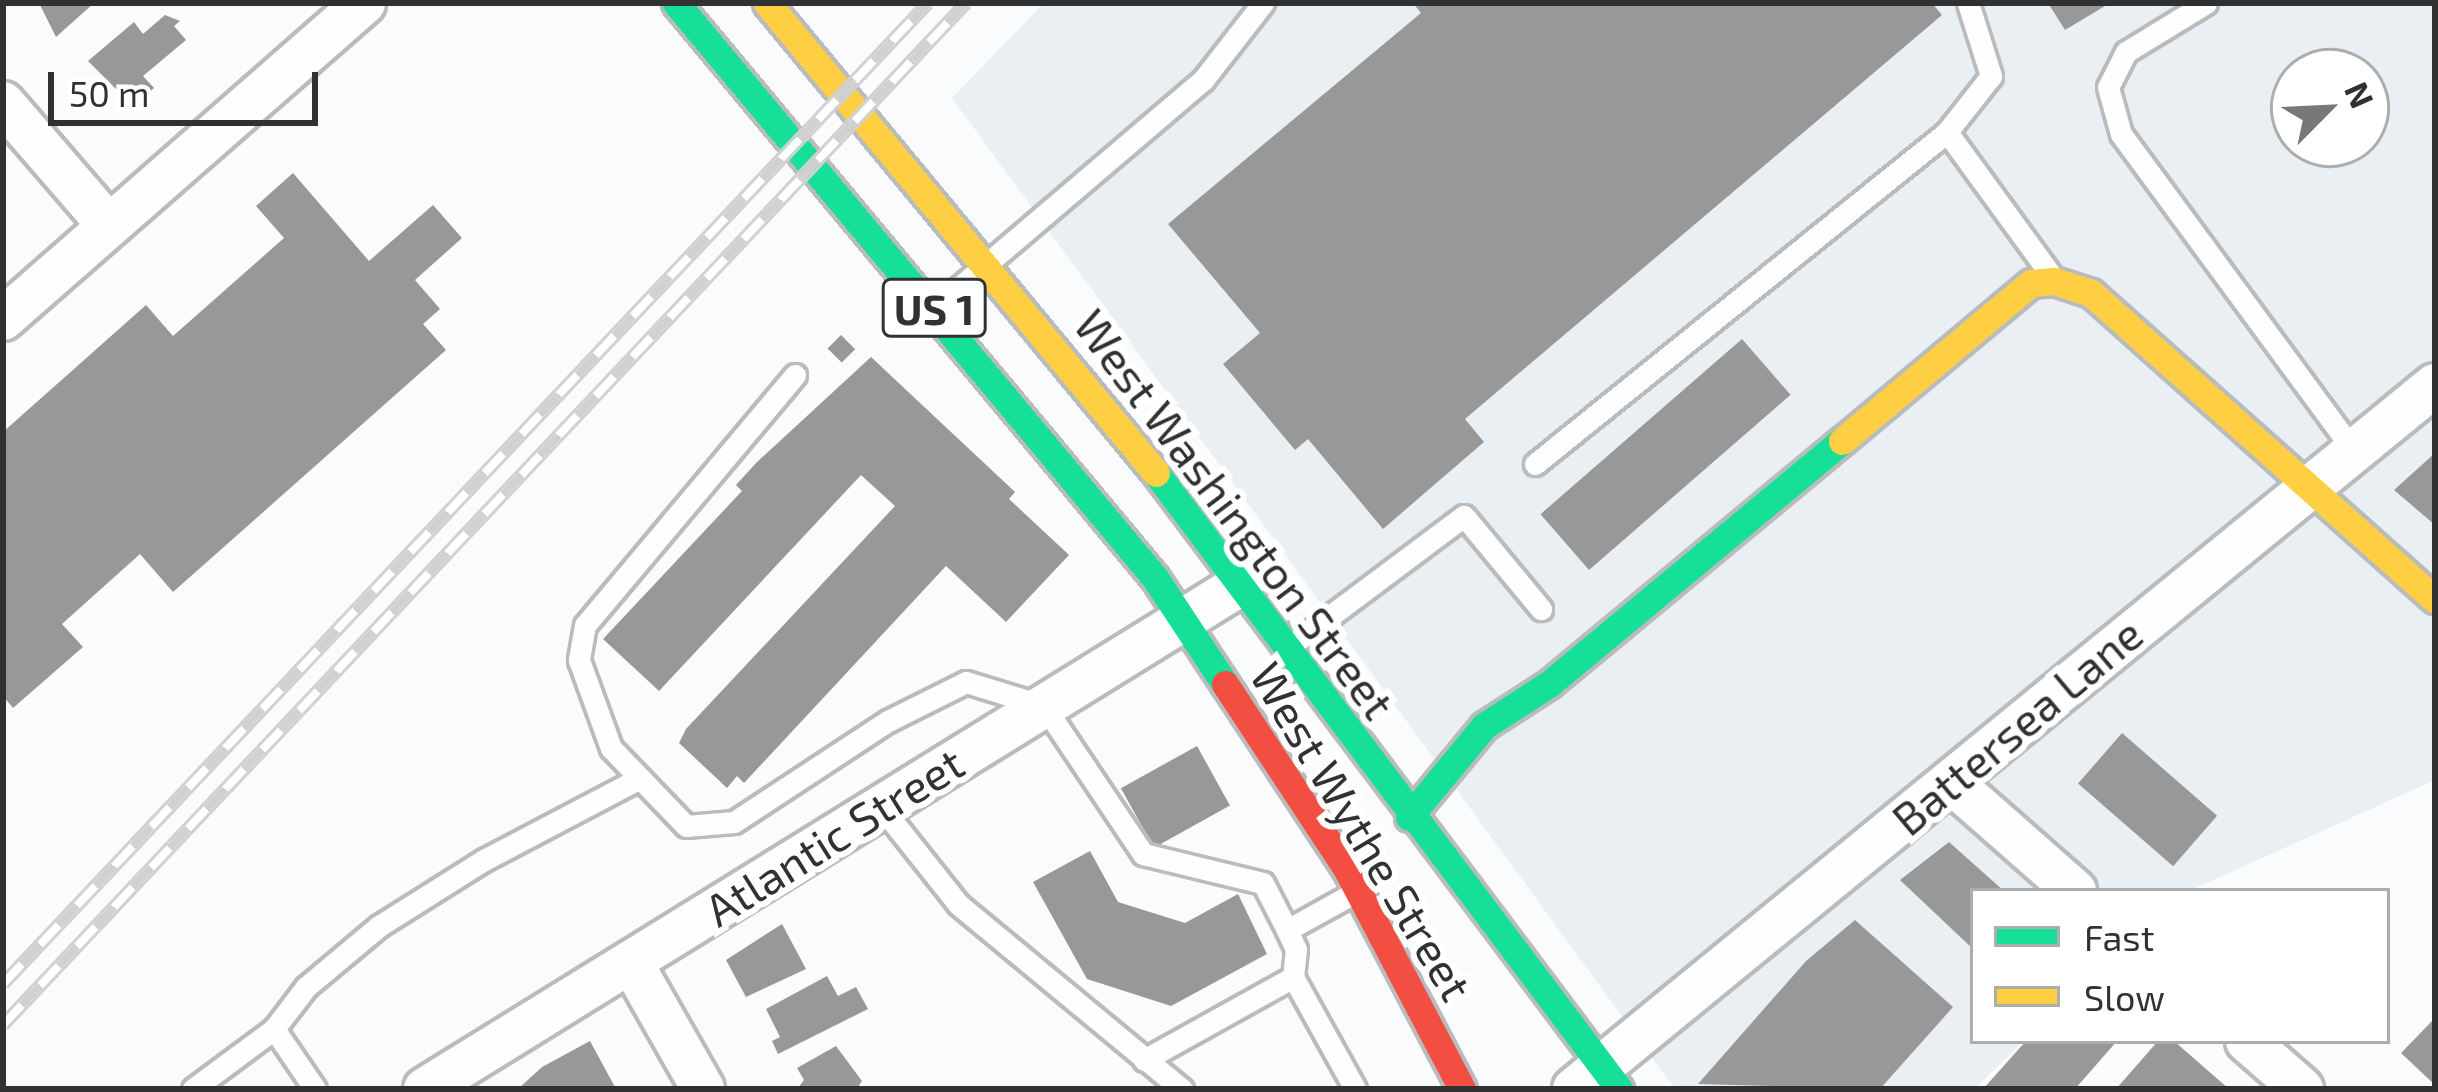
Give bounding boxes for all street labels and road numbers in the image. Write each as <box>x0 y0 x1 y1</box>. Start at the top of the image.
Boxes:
road number: US 1 <box>880 272 988 344</box>
street label: West Washington Street <box>1064 299 1406 729</box>
street label: Battersea Lane <box>1881 606 2153 846</box>
street label: West Wythe Street <box>1240 652 1484 1010</box>
street label: Atlantic Street <box>695 735 973 937</box>

